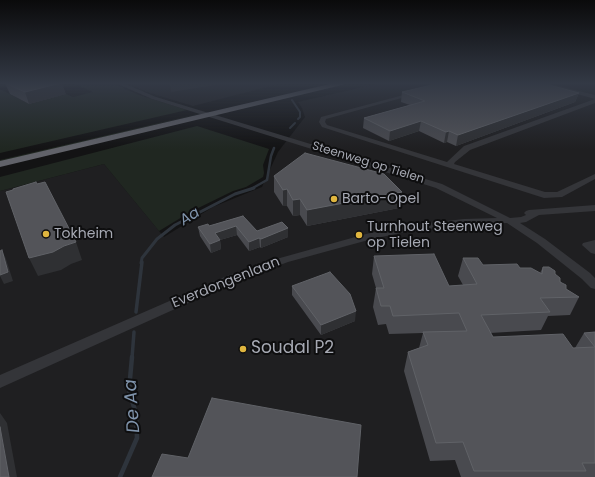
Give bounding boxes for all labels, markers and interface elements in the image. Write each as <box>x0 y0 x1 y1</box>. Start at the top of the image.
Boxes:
street label: Steenweg op Tielen <box>310 139 426 187</box>
place label: Barto-Opel <box>342 191 420 207</box>
marker: Barto-Opel <box>329 194 339 204</box>
water label: Aa <box>177 204 203 230</box>
place label: Turnhout Steenweg op Tielen <box>367 219 503 252</box>
place label: Tokheim <box>54 226 113 242</box>
marker: Tokheim <box>41 229 51 239</box>
marker: Turnhout Steenweg op Tielen <box>354 230 364 240</box>
street label: Everdongenlaan <box>170 254 282 312</box>
place label: Soudal P2 <box>251 339 334 359</box>
marker: Soudal P2 <box>238 344 248 354</box>
water label: De Aa <box>120 379 146 433</box>

